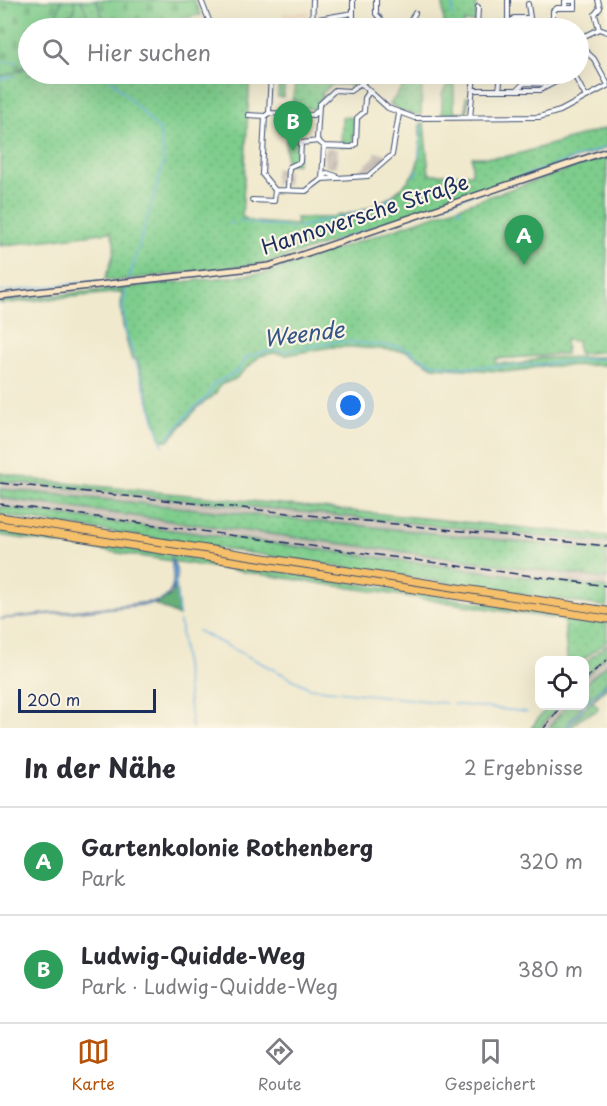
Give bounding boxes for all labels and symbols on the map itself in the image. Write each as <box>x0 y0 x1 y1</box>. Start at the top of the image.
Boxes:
pin: B <box>274 102 312 151</box>
street label: Hannoversche Straße <box>257 164 472 262</box>
pin: A <box>504 216 544 265</box>
water label: Weende <box>262 311 347 354</box>
your location <box>336 391 365 420</box>
scale bar <box>18 686 156 714</box>

